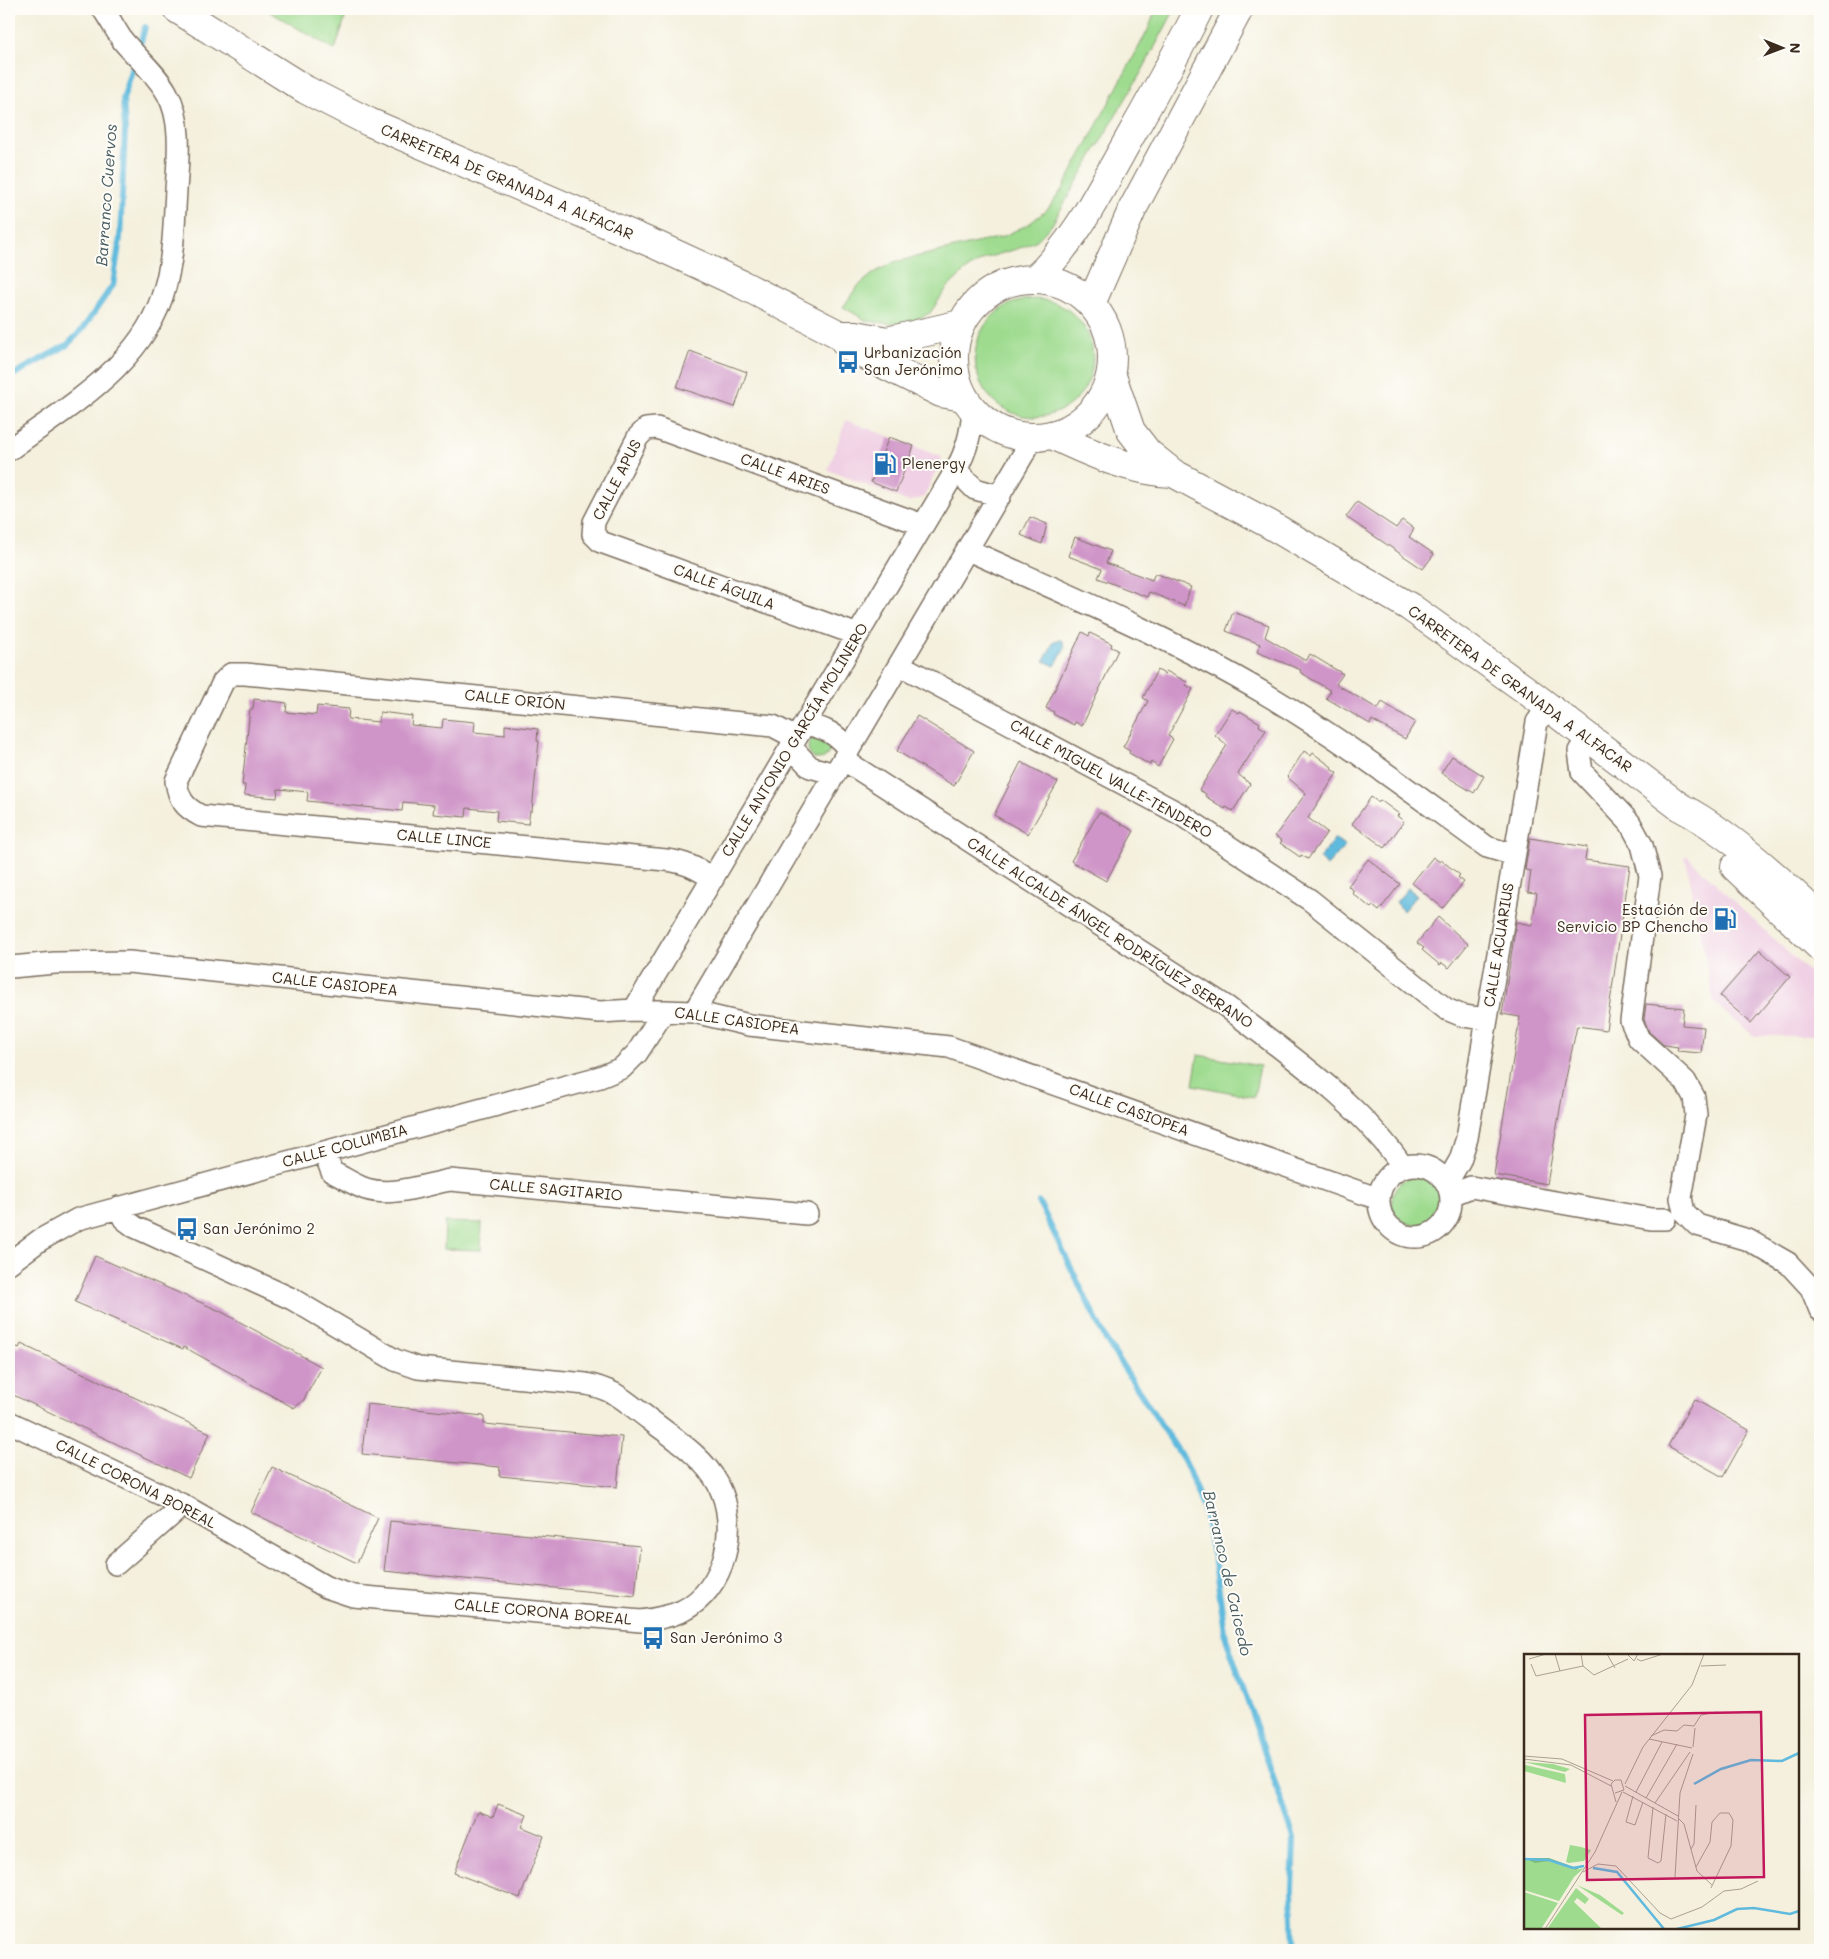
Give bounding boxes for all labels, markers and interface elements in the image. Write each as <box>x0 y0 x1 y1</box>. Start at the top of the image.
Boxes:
north arrow <box>1756 22 1806 72</box>
text: N <box>1786 43 1805 54</box>
street label: CARRETERA DE GRANADA A ALFACAR <box>378 119 637 244</box>
water label: Barranco Cuervos <box>90 123 121 267</box>
place label: Urbanización San Jerónimo <box>864 342 963 379</box>
bus stop icon: Urbanización San Jerónimo <box>835 349 861 375</box>
street label: CALLE APUS <box>587 436 645 523</box>
street label: CALLE ARIES <box>738 448 833 499</box>
fuel station icon: Plenergy <box>872 451 898 477</box>
place label: Plenergy <box>902 453 966 473</box>
street label: CALLE ÁGUILA <box>671 558 778 614</box>
street label: CARRETERA DE GRANADA A ALFACAR <box>1404 600 1637 776</box>
street label: CALLE ANTONIO GARCÍA MOLINERO <box>716 619 872 860</box>
street label: CALLE ORIÓN <box>464 684 567 714</box>
street label: CALLE MIGUEL VALLE-TENDERO <box>1007 714 1216 842</box>
street label: CALLE LINCE <box>396 824 493 852</box>
street label: CALLE ALCALDE ÁNGEL RODRÍGUEZ SERRANO <box>964 832 1258 1032</box>
street label: CALLE ACUARIUS <box>1478 881 1518 1008</box>
place label: Estación de Servicio BP Chencho <box>1557 899 1708 936</box>
fuel station icon: Estación de Servicio BP Chencho <box>1712 906 1738 932</box>
street label: CALLE CASIOPEA <box>271 966 399 1000</box>
street label: CALLE CASIOPEA <box>673 1001 801 1039</box>
street label: CALLE CASIOPEA <box>1067 1078 1192 1140</box>
street label: CALLE COLUMBIA <box>280 1119 410 1171</box>
street label: CALLE SAGITARIO <box>489 1173 624 1205</box>
bus stop icon: San Jerónimo 2 <box>174 1216 200 1242</box>
place label: San Jerónimo 2 <box>203 1218 315 1238</box>
street label: CALLE CORONA BOREAL <box>52 1434 221 1533</box>
water label: Barranco de Caicedo <box>1199 1488 1258 1658</box>
street label: CALLE CORONA BOREAL <box>453 1593 633 1629</box>
bus stop icon: San Jerónimo 3 <box>640 1625 666 1651</box>
place label: San Jerónimo 3 <box>670 1627 782 1647</box>
inset map <box>1524 1654 1799 1929</box>

